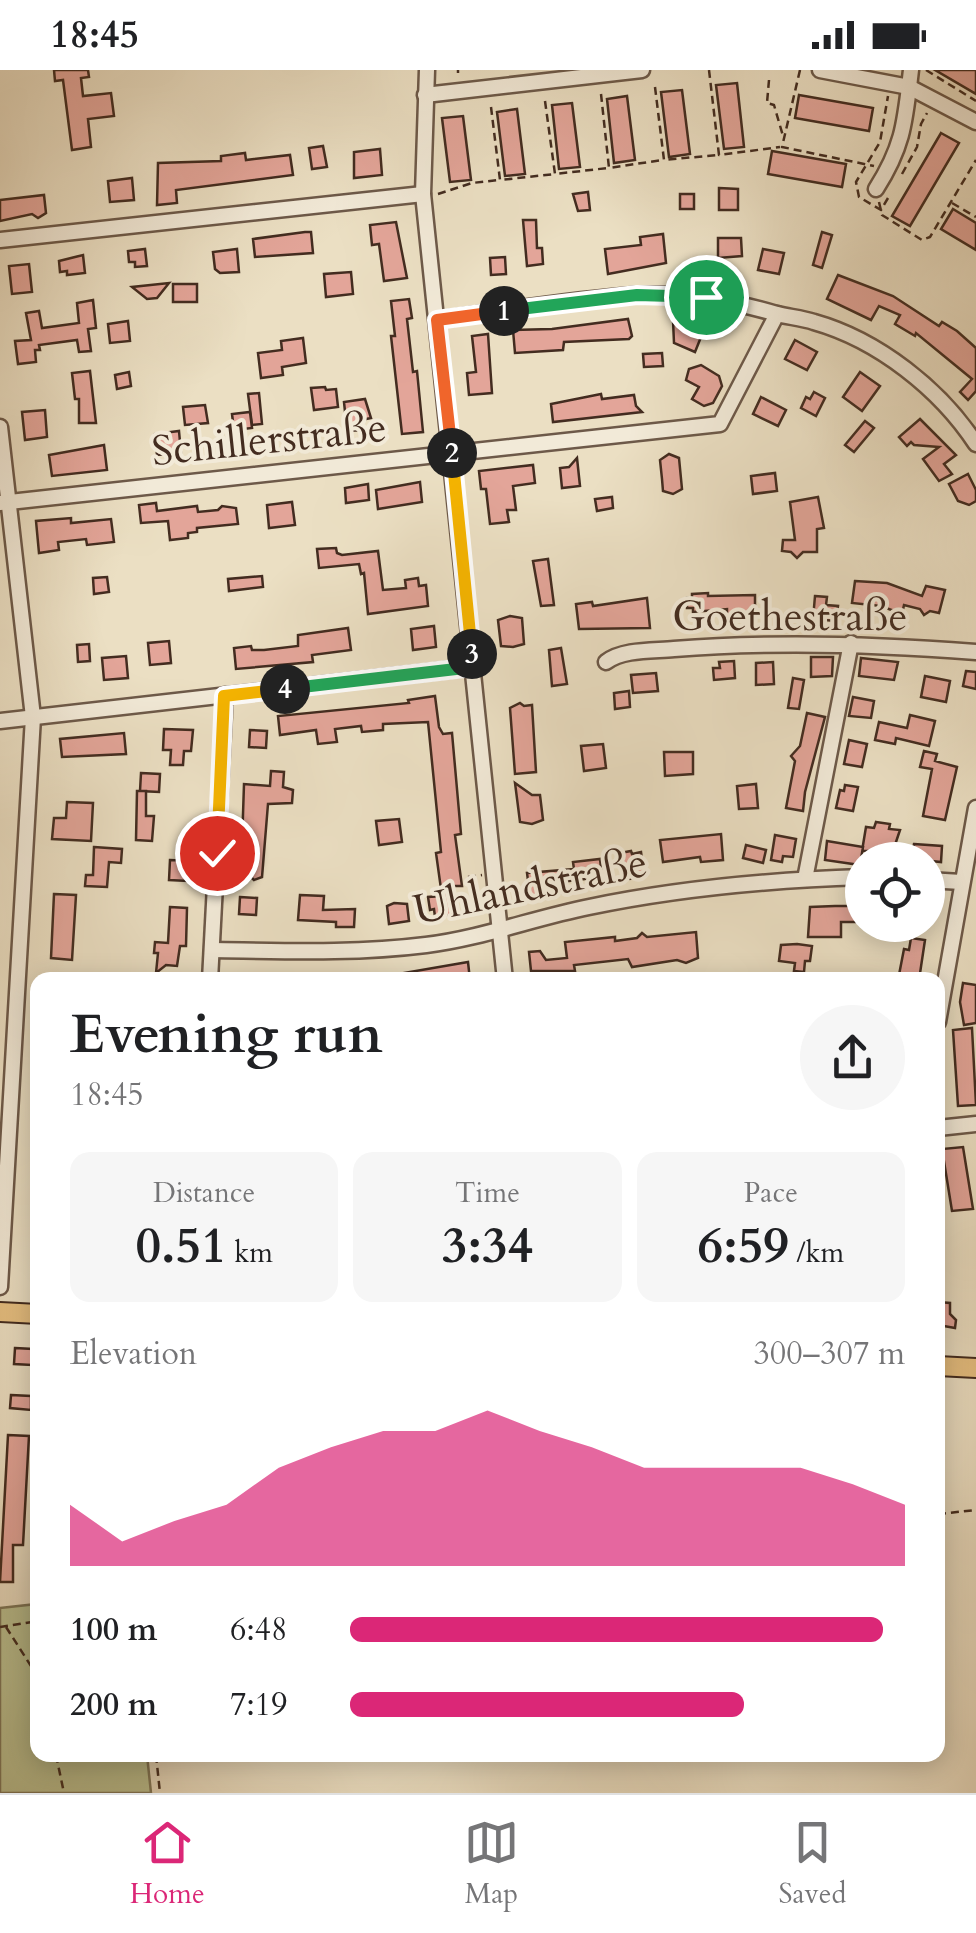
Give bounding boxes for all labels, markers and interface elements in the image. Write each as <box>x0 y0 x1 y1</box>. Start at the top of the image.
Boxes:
text: 18:45 <box>50 9 139 61</box>
pin <box>664 255 749 340</box>
icon: arrive <box>679 270 734 325</box>
pin: 1 <box>479 286 529 336</box>
text: 1 <box>497 292 511 330</box>
street label: Schillerstraße <box>149 399 389 480</box>
pin: 2 <box>427 428 477 478</box>
text: 2 <box>445 434 459 472</box>
street label: Goethestraße <box>672 588 908 645</box>
pin: 3 <box>447 629 497 679</box>
text: 3 <box>465 635 479 673</box>
pin: 4 <box>260 664 310 714</box>
text: 4 <box>278 670 292 708</box>
pin <box>175 811 260 896</box>
icon: check <box>190 826 245 881</box>
street label: Uhlandstraße <box>408 834 652 939</box>
map controls <box>845 842 945 942</box>
button: locate <box>845 842 945 942</box>
text: Evening run <box>70 998 383 1072</box>
button: share <box>800 1005 905 1110</box>
text: 18:45 <box>70 1073 144 1117</box>
text: Distance <box>153 1174 255 1212</box>
text: Time <box>455 1174 520 1212</box>
text: Pace <box>744 1174 798 1212</box>
text: 0.51 <box>135 1212 227 1280</box>
text: 3:34 <box>442 1212 533 1280</box>
text: 6:59 <box>698 1212 789 1280</box>
text: km <box>227 1234 273 1272</box>
text: /km <box>789 1234 844 1272</box>
text: Elevation <box>70 1332 197 1376</box>
text: 300–307 m <box>753 1332 905 1376</box>
text: 100 m <box>70 1608 157 1652</box>
text: 6:48 <box>230 1608 287 1652</box>
text: 200 m <box>70 1683 157 1727</box>
text: 7:19 <box>230 1683 287 1727</box>
tab: Home <box>130 1815 205 1913</box>
tab: Map <box>464 1815 519 1913</box>
tab: Saved <box>778 1815 846 1913</box>

